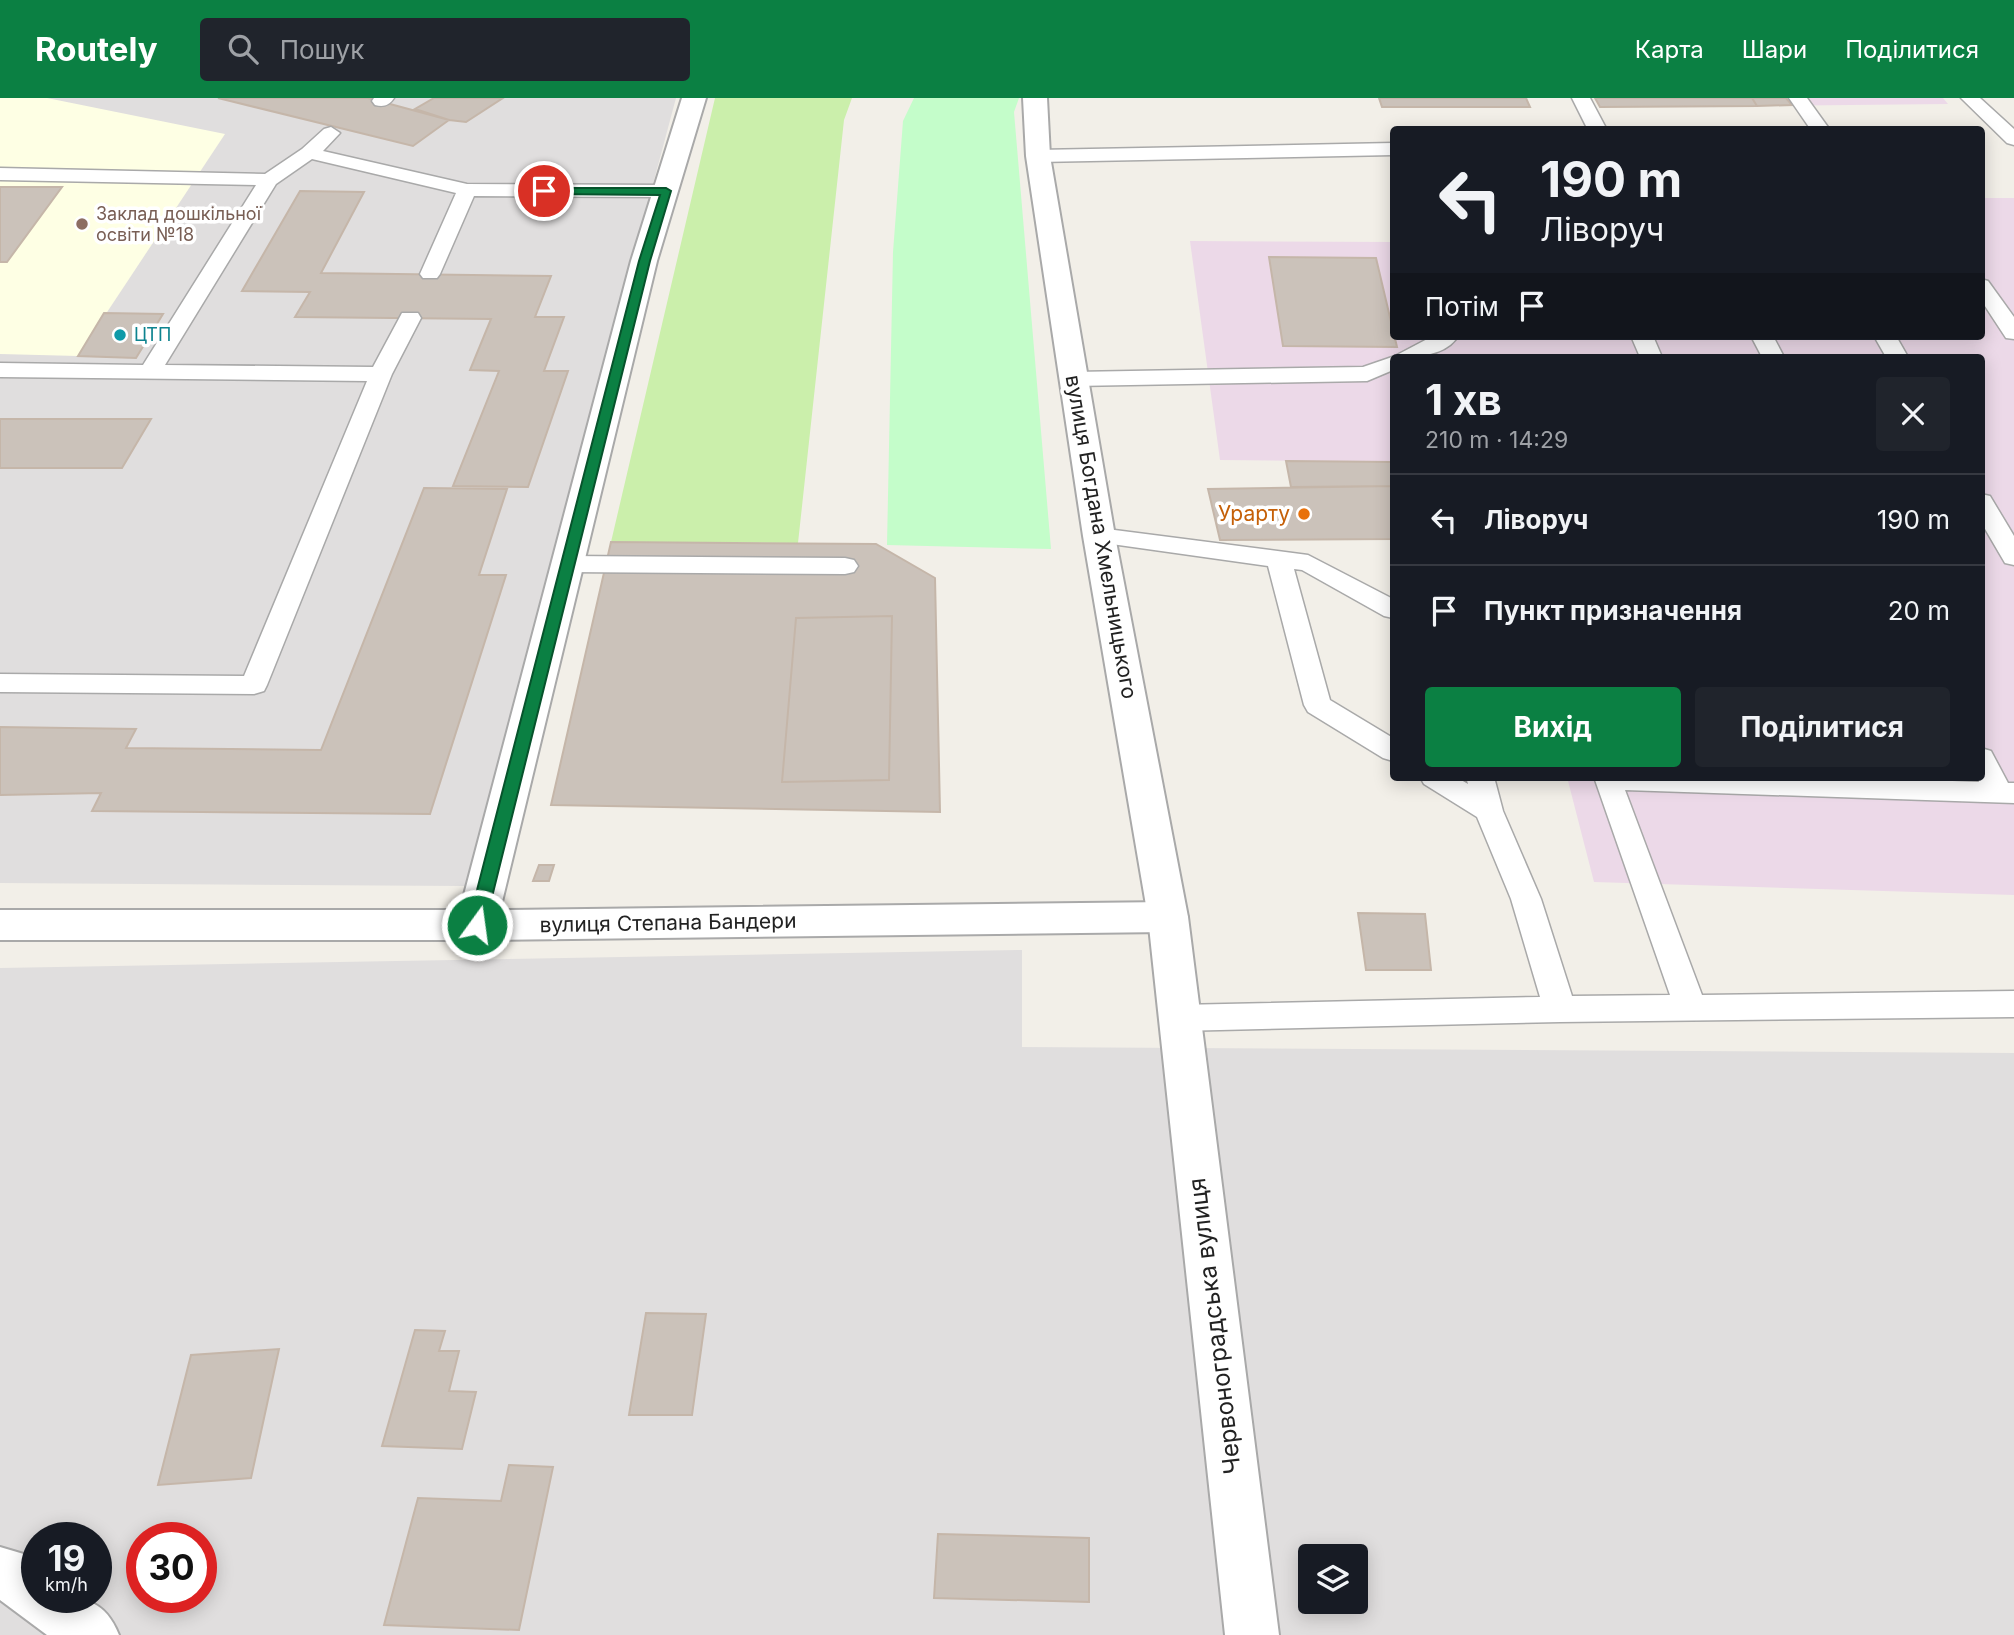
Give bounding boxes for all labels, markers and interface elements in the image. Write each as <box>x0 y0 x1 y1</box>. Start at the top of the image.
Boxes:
search box <box>200 18 690 81</box>
text: Routely <box>35 29 158 69</box>
icon: search <box>224 30 262 68</box>
text: Пошук <box>280 34 364 65</box>
text: Карта <box>1635 35 1704 64</box>
text: Шари <box>1742 35 1807 64</box>
text: Поділитися <box>1845 35 1979 64</box>
text: 190 m <box>1540 150 1682 209</box>
icon: left <box>1425 154 1516 245</box>
pin <box>514 161 574 221</box>
icon: arrive <box>525 172 563 210</box>
place label: Заклад дошкільної освіти №18 <box>96 203 263 245</box>
text: Ліворуч <box>1540 210 1664 249</box>
marker: Заклад дошкільної освіти №18 <box>74 216 90 232</box>
icon: arrive <box>1513 287 1551 325</box>
text: Потім <box>1425 291 1499 322</box>
place label: ЦТП <box>134 324 171 345</box>
marker: ЦТП <box>112 327 128 343</box>
street label: вулиця Богдана Хмельницького <box>1061 373 1142 701</box>
text: 1 хв <box>1425 374 1502 425</box>
button: close <box>1876 377 1950 451</box>
text: 210 m · 14:29 <box>1425 426 1568 454</box>
place label: Урарту <box>1218 501 1290 526</box>
icon: left <box>1425 501 1463 539</box>
text: Ліворуч <box>1484 504 1588 535</box>
text: 190 m <box>1877 504 1950 535</box>
marker: Урарту <box>1296 506 1312 522</box>
icon: arrive <box>1425 592 1463 630</box>
text: Пункт призначення <box>1484 595 1742 626</box>
text: 20 m <box>1888 595 1950 626</box>
button: Вихід <box>1425 687 1681 767</box>
button: Поділитися <box>1695 687 1950 767</box>
position arrow <box>440 888 514 962</box>
street label: вулиця Степана Бандери <box>539 908 797 937</box>
street label: Червоноградська вулиця <box>1182 1176 1247 1476</box>
speed limit sign: 30 <box>126 1522 217 1613</box>
text: 19 <box>48 1537 85 1579</box>
map controls <box>1298 1544 1368 1614</box>
button: layers <box>1298 1544 1368 1614</box>
text: km/h <box>45 1574 88 1595</box>

